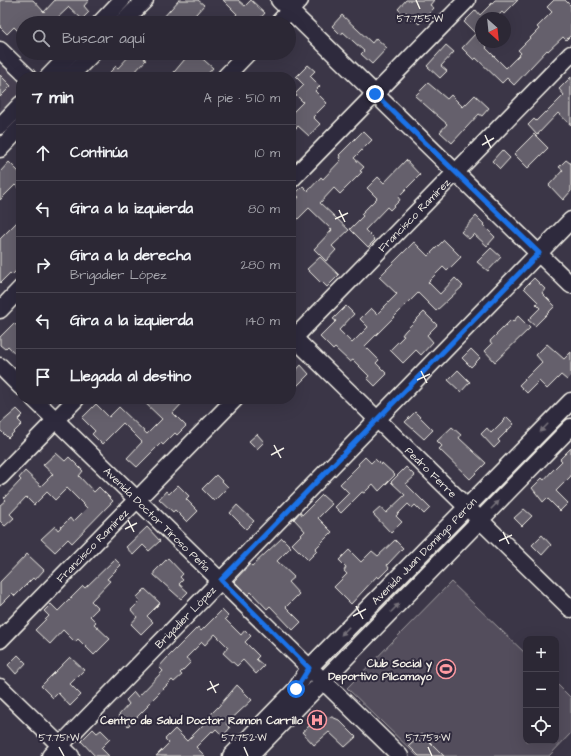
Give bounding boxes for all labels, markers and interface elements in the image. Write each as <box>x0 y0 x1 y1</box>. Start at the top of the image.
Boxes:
text: 57.755°W <box>397 12 444 26</box>
north arrow <box>475 12 511 48</box>
search box <box>16 16 296 60</box>
icon: search <box>30 27 52 49</box>
text: Buscar aquí <box>62 28 144 49</box>
route end <box>366 85 384 103</box>
text: 7 min <box>32 86 74 110</box>
text: A pie · 510 m <box>204 89 280 107</box>
icon: ahead <box>32 142 54 164</box>
text: Continúa <box>70 142 128 163</box>
text: 10 m <box>255 144 280 162</box>
street label: Francisco Ramírez <box>375 175 454 256</box>
icon: left <box>32 198 54 220</box>
text: Gira a la izquierda <box>70 198 193 219</box>
text: 80 m <box>248 200 280 218</box>
text: Gira a la derecha <box>70 245 191 266</box>
icon: right <box>32 254 54 276</box>
text: 280 m <box>241 256 280 274</box>
text: Brigadier López <box>70 266 167 284</box>
icon: left <box>32 310 54 332</box>
text: Gira a la izquierda <box>70 310 193 331</box>
text: 140 m <box>246 312 280 330</box>
icon: arrive <box>32 366 54 388</box>
text: Llegada al destino <box>70 366 191 387</box>
one-way arrow <box>539 423 549 433</box>
street label: Pedro Ferre <box>402 444 460 501</box>
street label: Avenida Doctor Tiroso Peña <box>100 464 214 575</box>
street label: Avenida Juan Domingo Perón <box>368 494 481 608</box>
one-way arrow <box>490 500 500 510</box>
street label: Francisco Ramírez <box>53 505 132 586</box>
street label: Brigadier López <box>152 582 220 652</box>
one-way arrow <box>390 603 400 613</box>
one-way arrow <box>340 626 350 636</box>
map controls <box>523 636 559 744</box>
button: + <box>523 636 559 672</box>
place label: Club Social y Deportivo Pilcomayo <box>328 656 433 686</box>
sports icon: Club Social y Deportivo Pilcomayo <box>435 658 457 680</box>
button: − <box>523 672 559 708</box>
route start <box>287 680 305 698</box>
button: locate <box>523 708 559 744</box>
hospital icon: Centro de Salud Doctor Ramon Carrillo <box>306 709 328 731</box>
place label: Centro de Salud Doctor Ramon Carrillo <box>100 713 304 728</box>
text: 57.751°W <box>39 731 80 745</box>
text: 57.752°W <box>221 731 267 745</box>
text: 57.753°W <box>406 731 451 745</box>

